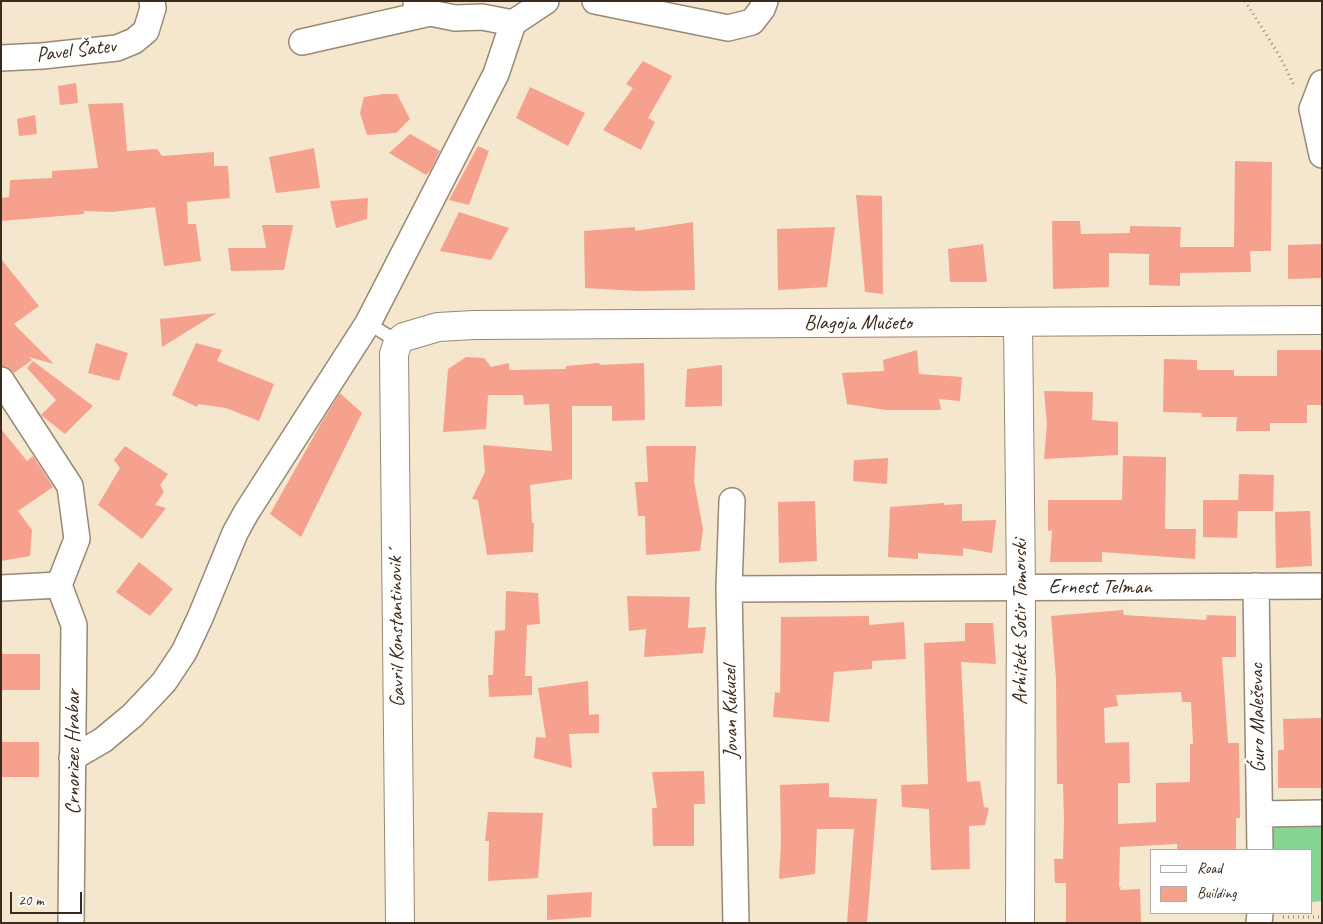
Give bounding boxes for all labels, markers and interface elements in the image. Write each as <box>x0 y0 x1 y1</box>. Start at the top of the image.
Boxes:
street label: Pavel Šatev <box>35 34 117 68</box>
street label: Blagoja Mučeto <box>804 310 912 336</box>
street label: Arhitekt Sotir Tomovski <box>1007 539 1033 705</box>
street label: Gavril Konstantinoviḱ <box>383 556 411 708</box>
street label: Ernest Telman <box>1048 574 1152 600</box>
street label: Ǵuro Maleševac <box>1244 663 1272 773</box>
street label: Jovan Kukuzel <box>718 665 744 759</box>
street label: Crnorizec Hrabar <box>60 689 86 815</box>
legend <box>1150 849 1313 914</box>
text: Road <box>1197 859 1222 878</box>
scale bar <box>12 882 85 914</box>
text: Building <box>1197 884 1236 903</box>
text: 20 m <box>18 891 44 910</box>

